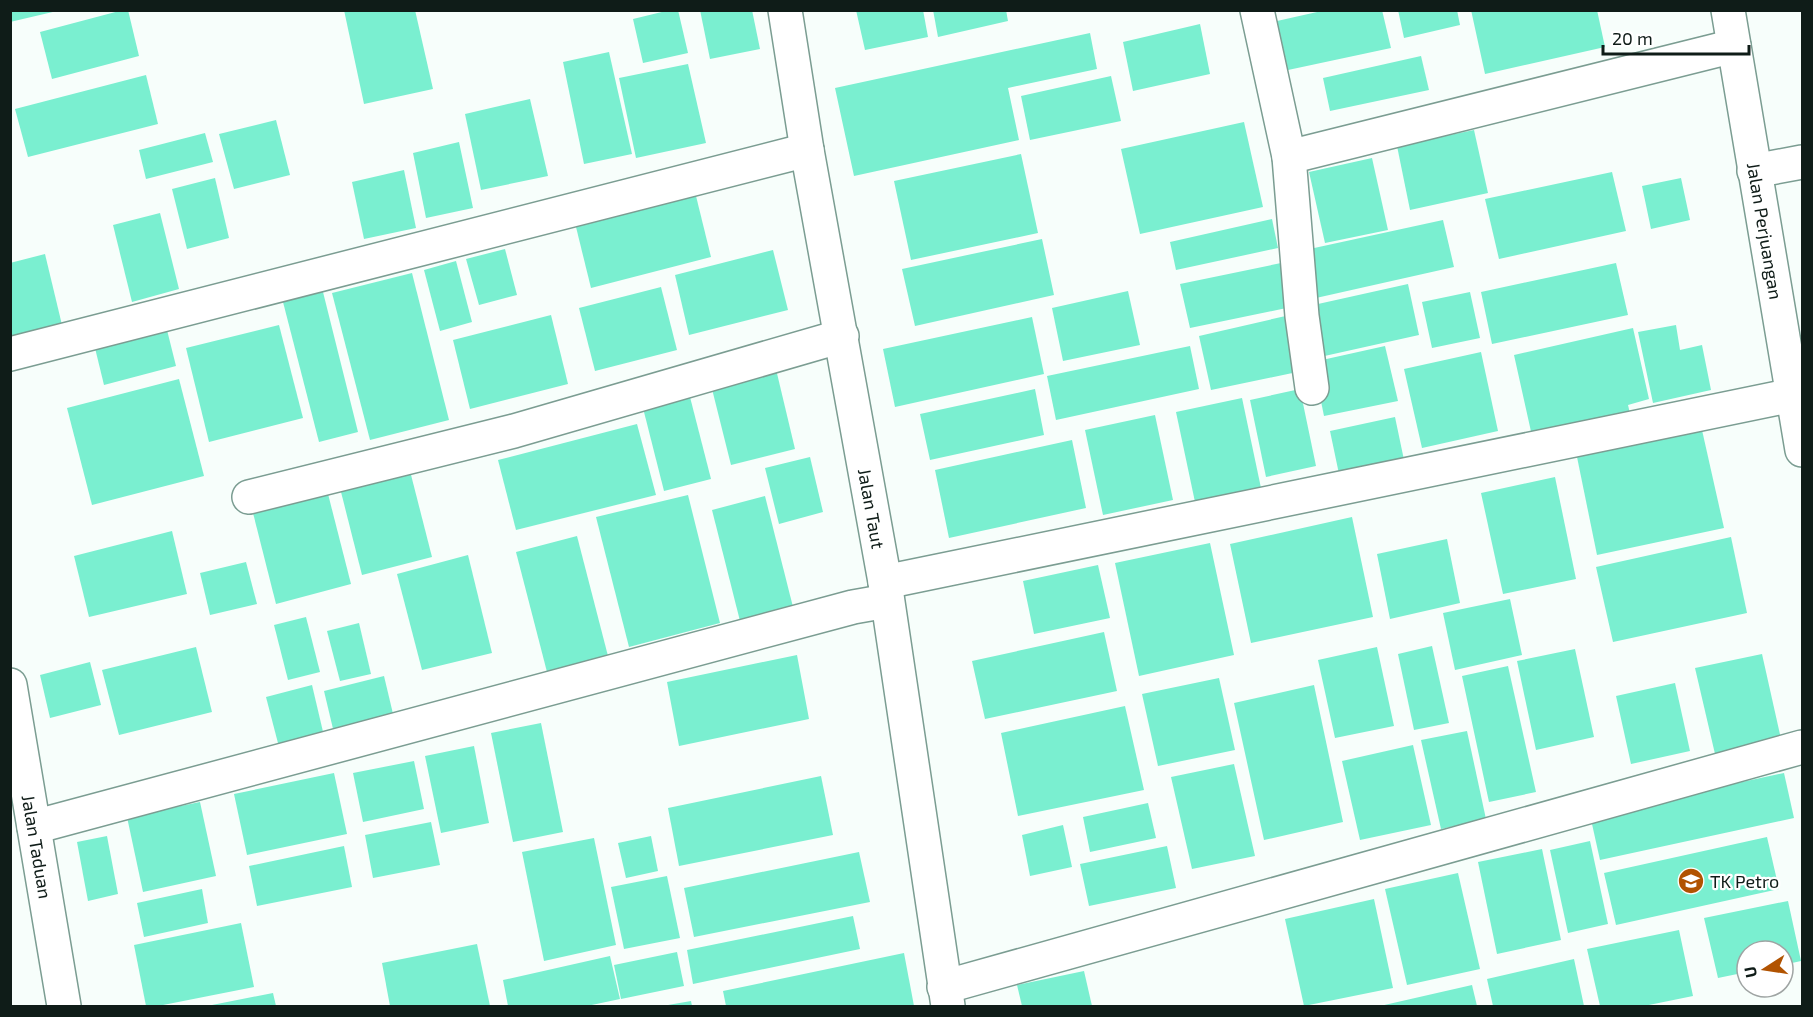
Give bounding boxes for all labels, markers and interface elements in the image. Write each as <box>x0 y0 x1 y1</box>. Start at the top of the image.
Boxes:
scale bar <box>1603 18 1748 56</box>
text: 20 m <box>1612 27 1653 49</box>
street label: Jalan Perjuangan <box>1743 161 1787 301</box>
street label: Jalan Taut <box>854 467 890 551</box>
street label: Jalan Taduan <box>18 793 57 900</box>
school or university icon: TK Petro <box>1676 866 1706 896</box>
place label: TK Petro <box>1710 870 1779 892</box>
north arrow <box>1735 939 1795 999</box>
text: U <box>1739 965 1760 980</box>

